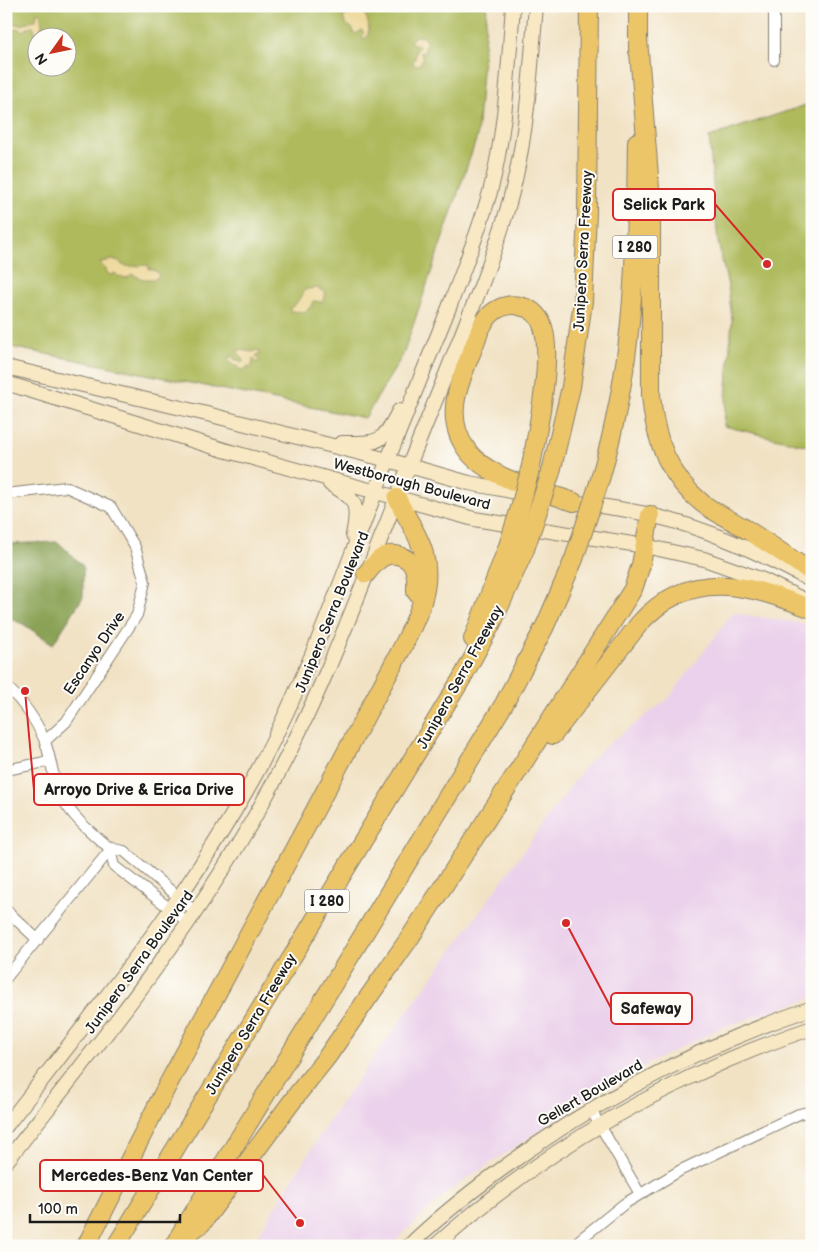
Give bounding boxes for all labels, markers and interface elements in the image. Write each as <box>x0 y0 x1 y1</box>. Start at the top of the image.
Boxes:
north arrow <box>28 28 78 78</box>
text: N <box>32 50 52 68</box>
street label: Junipero Serra Freeway <box>570 170 597 332</box>
callout: Selick Park <box>613 189 715 220</box>
text: Selick Park <box>623 196 705 215</box>
road number: I 280 <box>612 236 658 258</box>
street label: Westborough Boulevard <box>331 454 493 515</box>
street label: Junipero Serra Boulevard <box>291 529 374 696</box>
street label: Junipero Serra Freeway <box>413 602 508 752</box>
street label: Escanyo Drive <box>60 608 129 699</box>
callout: Arroyo Drive & Erica Drive <box>34 774 244 805</box>
text: Arroyo Drive & Erica Drive <box>43 781 234 800</box>
street label: Junipero Serra Boulevard <box>81 887 198 1038</box>
road number: I 280 <box>304 889 350 912</box>
street label: Junipero Serra Freeway <box>202 950 301 1098</box>
callout: Safeway <box>611 993 692 1024</box>
text: Safeway <box>621 1000 682 1019</box>
street label: Gellert Boulevard <box>534 1056 646 1131</box>
callout: Mercedes-Benz Van Center <box>40 1160 263 1191</box>
text: Mercedes-Benz Van Center <box>51 1167 254 1186</box>
scale bar <box>30 1192 180 1224</box>
text: 100 m <box>38 1200 78 1219</box>

